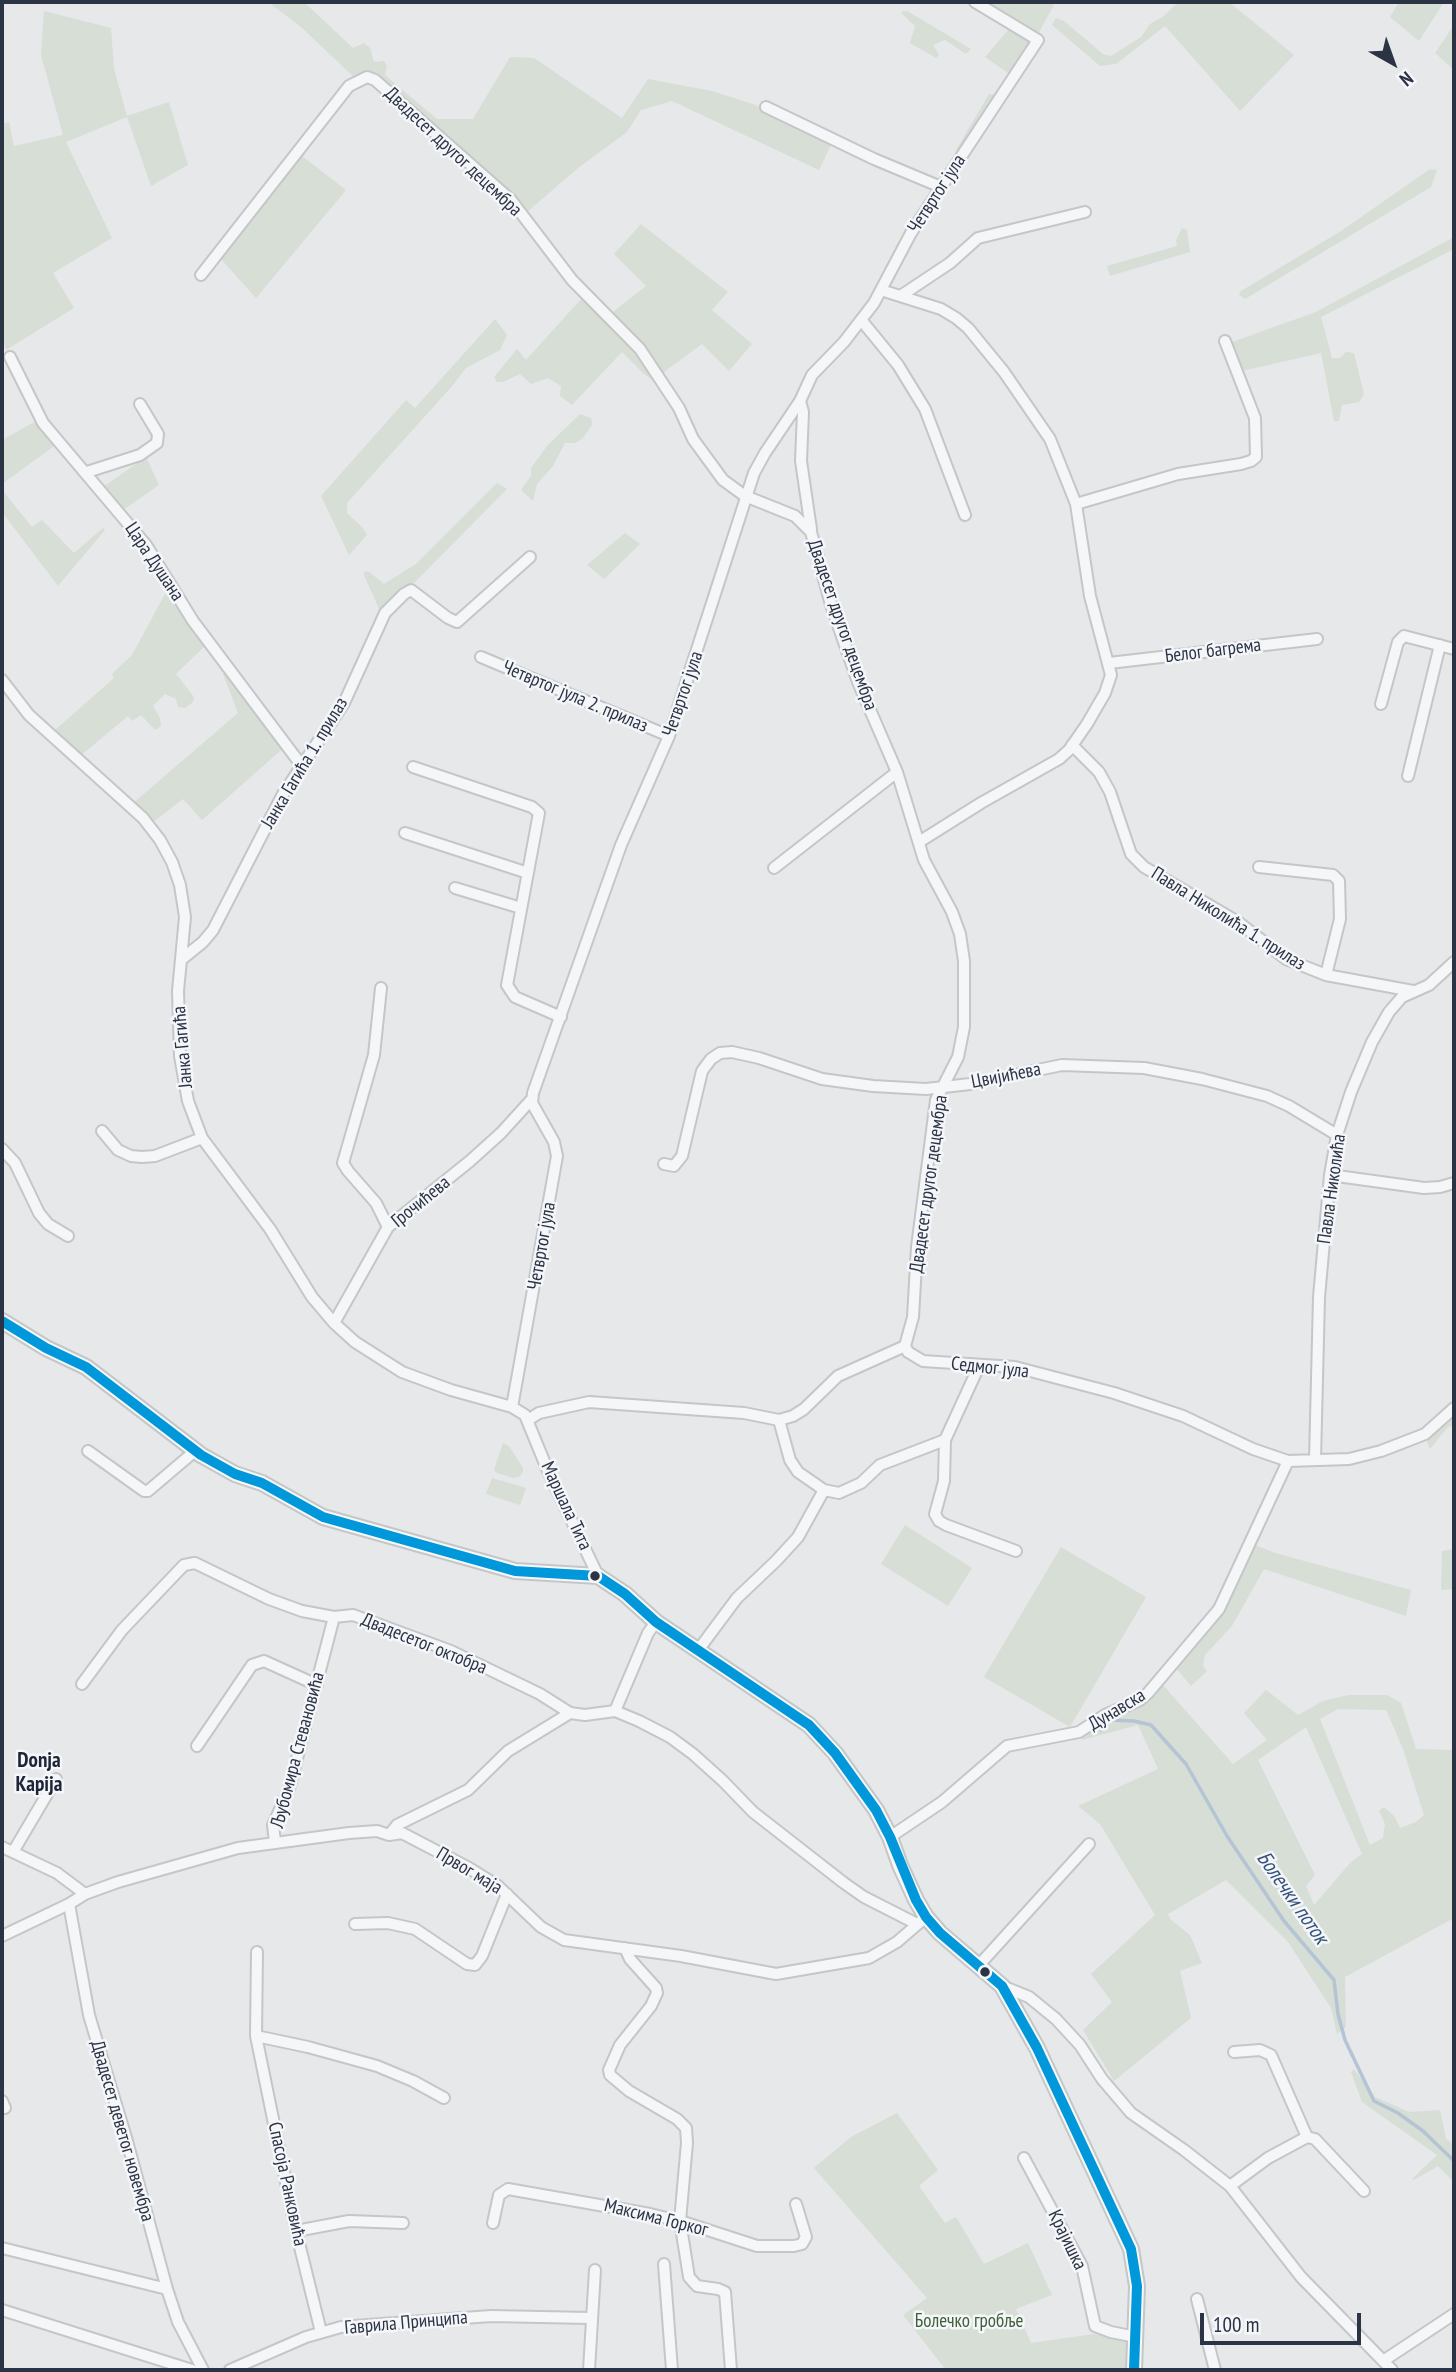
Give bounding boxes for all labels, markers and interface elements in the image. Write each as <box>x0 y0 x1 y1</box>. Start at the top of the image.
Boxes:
north arrow <box>1358 28 1428 98</box>
text: N <box>1395 67 1418 92</box>
street label: Двадесет другог децембра <box>380 83 526 221</box>
street label: Четвртог јула <box>903 151 971 237</box>
street label: Цара Душана <box>119 518 189 606</box>
street label: Двадесет другог децембра <box>802 537 882 713</box>
street label: Белог багрема <box>1164 634 1262 668</box>
street label: Четвртог јула <box>658 648 708 740</box>
street label: Четвртог јула 2. прилаз <box>499 656 651 738</box>
street label: Јанка Гагића 1. прилаз <box>257 693 353 833</box>
street label: Павла Николића 1. прилаз <box>1147 862 1309 976</box>
street label: Јанка Гагића <box>168 1005 198 1089</box>
street label: Цвијићева <box>969 1058 1043 1094</box>
street label: Двадесет другог децембра <box>905 1094 953 1274</box>
street label: Павла Николића <box>1313 1133 1351 1245</box>
street label: Грочићева <box>387 1171 455 1233</box>
street label: Четвртог јула <box>523 1200 561 1292</box>
street label: Седмог јула <box>950 1353 1030 1383</box>
street label: Маршала Тита <box>536 1458 596 1554</box>
unlabelled marker <box>588 1569 602 1583</box>
street label: Двадесетог октобра <box>358 1608 490 1680</box>
street label: Љубомира Стевановића <box>266 1669 330 1831</box>
street label: Дунавска <box>1084 1684 1150 1736</box>
district label: Donja Kapija <box>16 1748 62 1798</box>
street label: Првог маја <box>432 1842 506 1900</box>
water label: Болечки поток <box>1251 1847 1333 1949</box>
unlabelled marker <box>978 1965 992 1979</box>
street label: Двадесет деветог новембра <box>85 2038 159 2224</box>
street label: Спасоја Ранковића <box>263 2120 311 2248</box>
street label: Максима Горког <box>602 2194 710 2242</box>
street label: Крајишка <box>1043 2206 1091 2274</box>
scale bar <box>1204 2298 1365 2342</box>
street label: Гаврила Принципа <box>343 2306 469 2340</box>
park label: Болечко гробље <box>915 2311 1023 2333</box>
text: 100 m <box>1213 2311 1259 2338</box>

